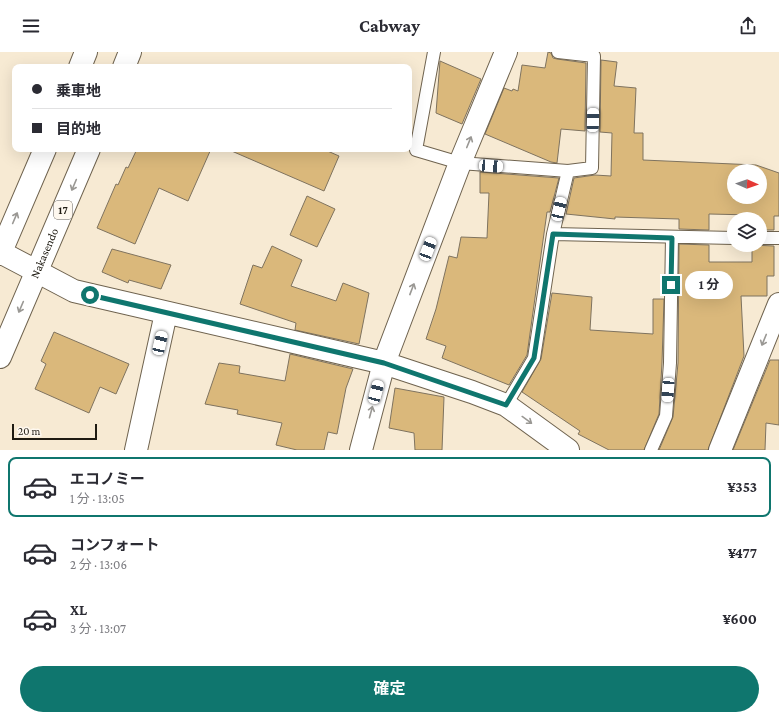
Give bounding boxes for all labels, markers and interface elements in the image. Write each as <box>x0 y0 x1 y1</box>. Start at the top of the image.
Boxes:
icon: menu <box>20 15 42 37</box>
icon: share <box>737 15 759 37</box>
text: Cabway <box>359 16 420 36</box>
text: 乗車地 <box>56 83 101 99</box>
car <box>587 108 599 132</box>
text: 目的地 <box>56 121 101 137</box>
one-way arrow <box>466 136 473 148</box>
car <box>479 159 503 173</box>
north arrow <box>727 164 767 204</box>
map controls <box>727 164 767 252</box>
one-way arrow <box>69 178 77 190</box>
car <box>550 196 568 222</box>
road number: 17 <box>54 201 72 219</box>
one-way arrow <box>12 212 20 224</box>
button: layers <box>727 212 767 252</box>
street label: Nakasendo <box>28 226 61 280</box>
car <box>418 236 438 262</box>
callout: 1 分 <box>685 271 733 299</box>
route end <box>662 276 680 294</box>
text: 1 分 <box>699 277 719 292</box>
one-way arrow <box>409 284 417 296</box>
route start <box>81 286 99 304</box>
one-way arrow <box>17 301 25 313</box>
car <box>151 330 169 356</box>
one-way arrow <box>760 334 768 346</box>
car <box>661 378 675 402</box>
car <box>367 379 385 405</box>
one-way arrow <box>368 406 375 419</box>
one-way arrow <box>521 416 532 424</box>
scale bar <box>12 422 97 441</box>
text: 20 m <box>18 425 40 437</box>
icon: car <box>22 469 58 505</box>
text: エコノミー <box>70 471 145 487</box>
text: ¥353 <box>727 479 757 495</box>
text: 1 分 · 13:05 <box>70 491 125 506</box>
icon: car <box>22 535 58 571</box>
text: コンフォート <box>70 537 160 553</box>
text: ¥477 <box>728 545 757 561</box>
text: 2 分 · 13:06 <box>70 557 127 572</box>
icon: car <box>22 601 58 637</box>
text: XL <box>70 602 87 618</box>
text: ¥600 <box>722 611 757 627</box>
text: 3 分 · 13:07 <box>70 621 126 636</box>
button: 確定 <box>20 666 759 712</box>

